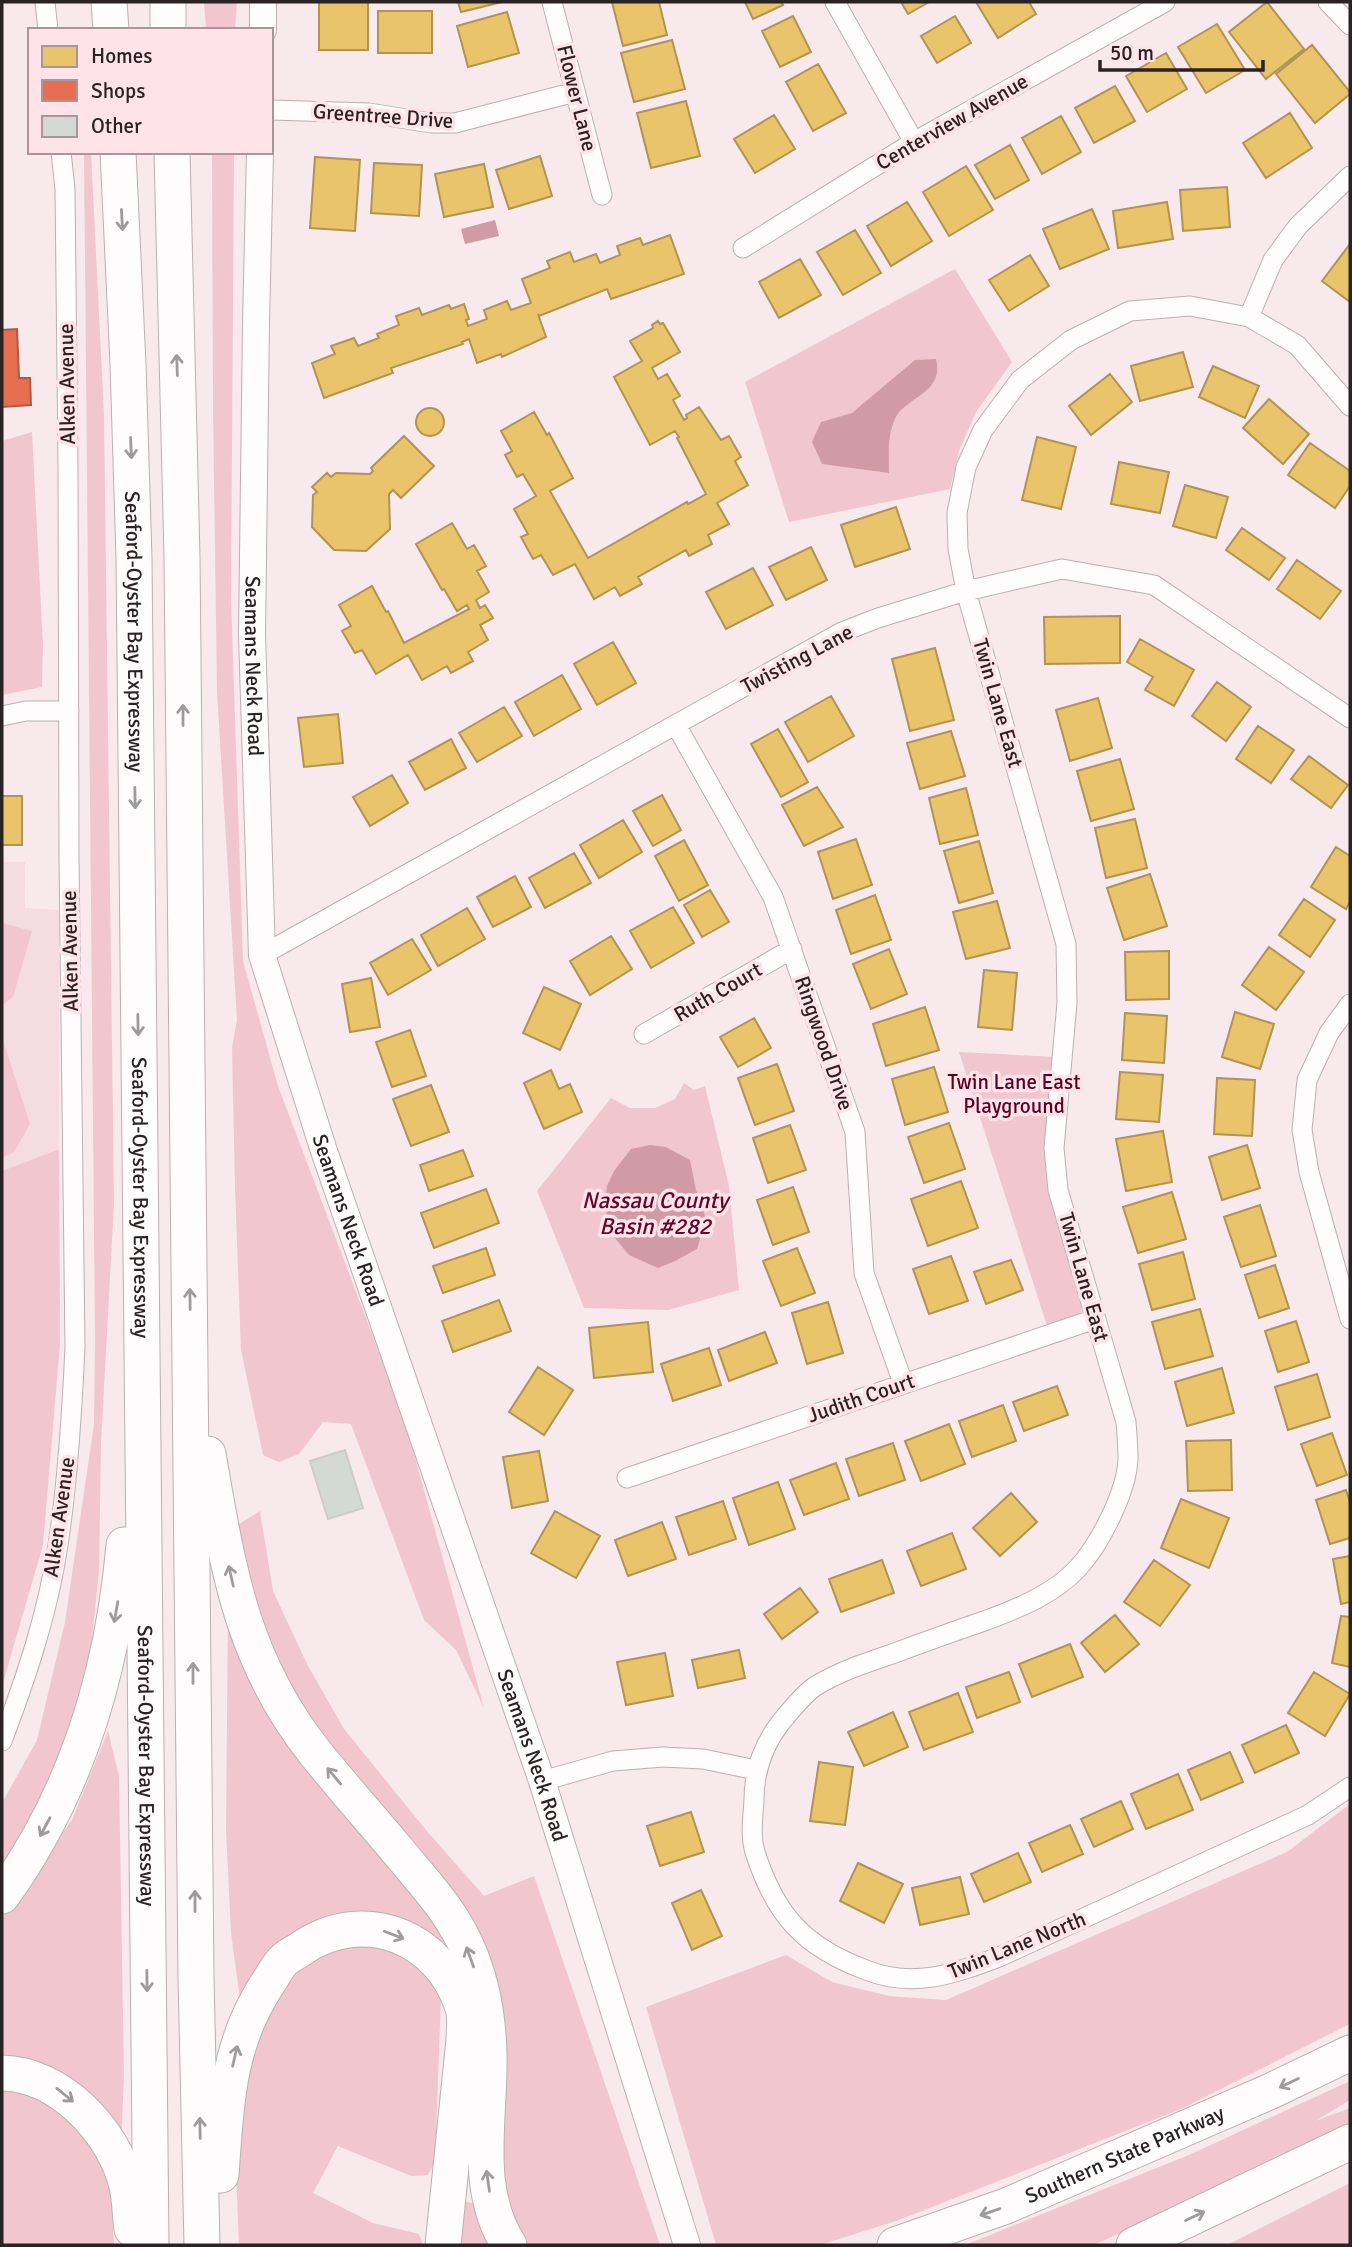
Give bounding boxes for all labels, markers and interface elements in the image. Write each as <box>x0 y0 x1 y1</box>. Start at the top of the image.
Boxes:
legend <box>28 28 273 154</box>
scale bar <box>1100 28 1263 72</box>
text: 50 m <box>1110 40 1154 66</box>
street label: Flower Lane <box>551 42 603 154</box>
text: Homes <box>91 43 153 69</box>
street label: Centerview Avenue <box>871 68 1033 176</box>
text: Shops <box>91 78 145 104</box>
street label: Greentree Drive <box>312 98 454 134</box>
text: Other <box>91 113 142 139</box>
one-way arrow <box>115 209 128 232</box>
street label: Alken Avenue <box>53 323 81 445</box>
one-way arrow <box>171 353 184 376</box>
one-way arrow <box>124 436 137 459</box>
street label: Seaford-Oyster Bay Expressway <box>119 491 149 773</box>
street label: Seamans Neck Road <box>239 576 269 756</box>
street label: Twisting Lane <box>737 619 857 699</box>
street label: Twin Lane East <box>967 635 1029 771</box>
one-way arrow <box>177 703 190 726</box>
one-way arrow <box>129 786 142 809</box>
street label: Alken Avenue <box>56 890 84 1012</box>
street label: Ruth Court <box>669 956 767 1028</box>
street label: Ringwood Drive <box>789 972 859 1114</box>
one-way arrow <box>131 1013 145 1036</box>
street label: Seaford-Oyster Bay Expressway <box>126 1057 155 1339</box>
park label: Twin Lane East Playground <box>947 1069 1081 1119</box>
street label: Seamans Neck Road <box>306 1131 390 1310</box>
water label: Nassau County Basin #282 <box>582 1186 731 1241</box>
street label: Twin Lane East <box>1053 1209 1115 1345</box>
one-way arrow <box>183 1287 197 1310</box>
street label: Judith Court <box>804 1368 918 1428</box>
street label: Alken Avenue <box>38 1455 80 1579</box>
one-way arrow <box>224 1565 237 1588</box>
one-way arrow <box>109 1600 122 1623</box>
street label: Seaford-Oyster Bay Expressway <box>132 1625 161 1907</box>
one-way arrow <box>186 1662 200 1685</box>
street label: Seamans Neck Road <box>491 1666 573 1845</box>
one-way arrow <box>326 1767 342 1785</box>
one-way arrow <box>38 1816 51 1837</box>
one-way arrow <box>188 1889 202 1912</box>
street label: Twin Lane North <box>944 1906 1090 1984</box>
one-way arrow <box>382 1930 404 1942</box>
one-way arrow <box>463 1946 476 1968</box>
one-way arrow <box>140 1969 154 1992</box>
one-way arrow <box>229 2045 242 2068</box>
one-way arrow <box>1279 2077 1300 2090</box>
one-way arrow <box>55 2087 73 2103</box>
street label: Southern State Parkway <box>1021 2100 1228 2209</box>
one-way arrow <box>193 2117 206 2140</box>
one-way arrow <box>481 2170 494 2193</box>
one-way arrow <box>979 2207 1001 2219</box>
one-way arrow <box>1184 2209 1205 2222</box>

